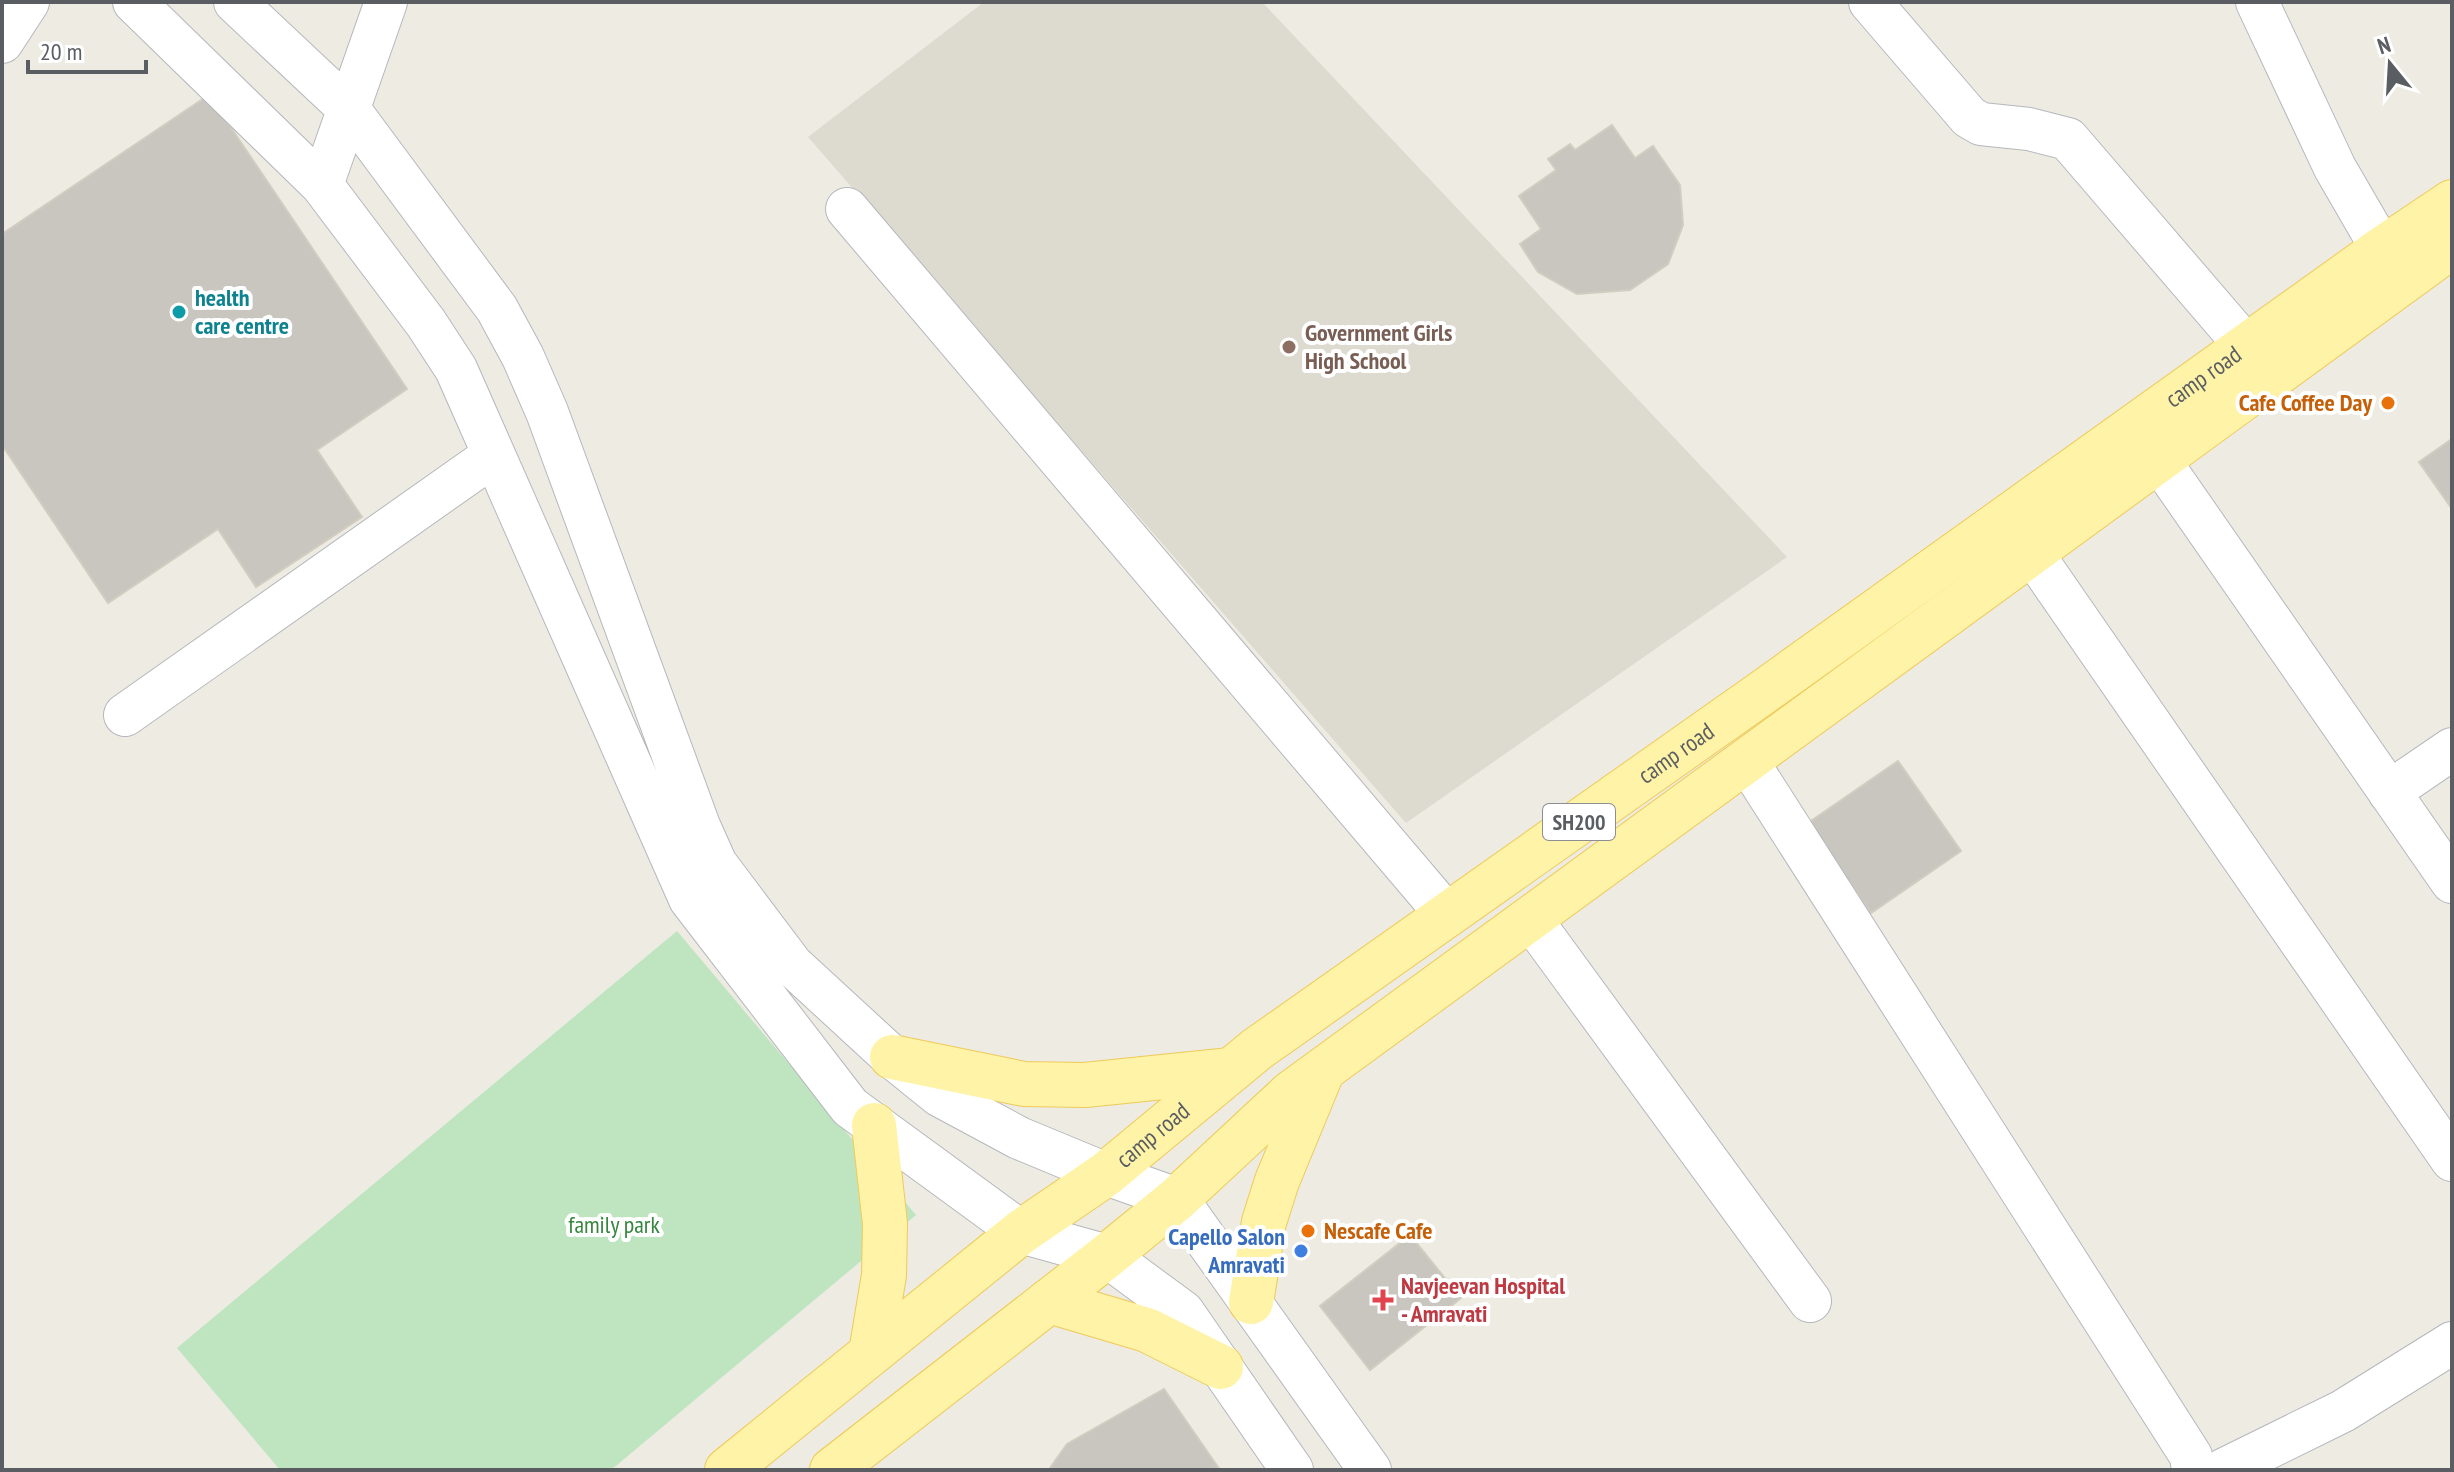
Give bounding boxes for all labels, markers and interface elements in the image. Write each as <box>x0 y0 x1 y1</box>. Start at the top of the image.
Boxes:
scale bar <box>28 24 146 74</box>
north arrow <box>2350 24 2430 104</box>
text: N <box>2374 30 2394 60</box>
text: 20 m <box>40 36 82 67</box>
place label: health care centre <box>195 282 289 341</box>
marker: health care centre <box>170 303 188 321</box>
place label: Government Girls High School <box>1305 317 1452 376</box>
marker: Government Girls High School <box>1280 338 1298 356</box>
street label: camp road <box>2159 339 2247 414</box>
place label: Cafe Coffee Day <box>2239 387 2372 418</box>
marker: Cafe Coffee Day <box>2379 394 2397 412</box>
street label: camp road <box>1632 716 1720 791</box>
road number: SH200 <box>1543 804 1615 840</box>
street label: camp road <box>1109 1095 1196 1174</box>
park label: family park <box>568 1209 660 1240</box>
place label: Nescafe Cafe <box>1324 1215 1433 1246</box>
place label: Capello Salon Amravati <box>1168 1221 1285 1280</box>
marker: Nescafe Cafe <box>1299 1222 1317 1240</box>
marker: Capello Salon Amravati <box>1292 1242 1310 1260</box>
place label: Navjeevan Hospital - Amravati <box>1401 1270 1565 1329</box>
marker: Navjeevan Hospital - Amravati <box>1372 1289 1394 1311</box>

